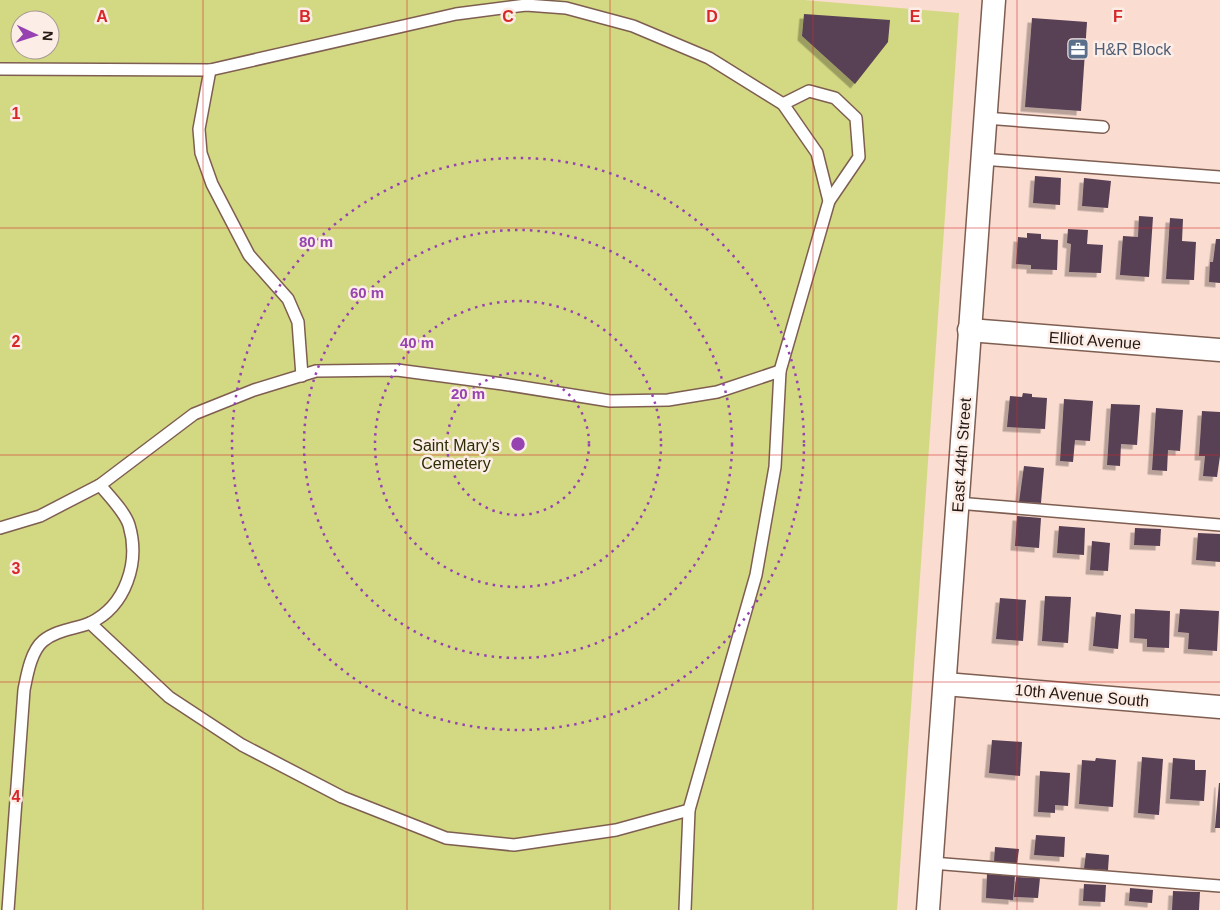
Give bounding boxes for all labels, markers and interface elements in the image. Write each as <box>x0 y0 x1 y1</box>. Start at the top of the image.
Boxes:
text: A <box>96 8 108 25</box>
text: B <box>299 8 311 25</box>
text: C <box>502 8 514 25</box>
text: D <box>706 8 718 25</box>
text: E <box>910 8 921 25</box>
text: F <box>1113 8 1123 25</box>
north arrow <box>10 10 60 60</box>
text: N <box>40 30 56 42</box>
office icon: H&R Block <box>1066 37 1090 61</box>
place label: H&R Block <box>1094 41 1172 58</box>
text: 1 <box>12 105 21 122</box>
text: 80 m <box>299 233 333 250</box>
text: 60 m <box>350 284 384 301</box>
street label: Elliot Avenue <box>1048 329 1142 352</box>
text: 2 <box>12 333 21 350</box>
text: 40 m <box>400 334 434 351</box>
text: 20 m <box>451 385 485 402</box>
street label: East 44th Street <box>949 397 974 513</box>
centre of rings <box>509 435 527 453</box>
park label: Saint Mary's Cemetery <box>412 437 500 472</box>
text: 3 <box>12 560 21 577</box>
street label: 10th Avenue South <box>1014 681 1150 710</box>
text: 4 <box>12 788 21 805</box>

